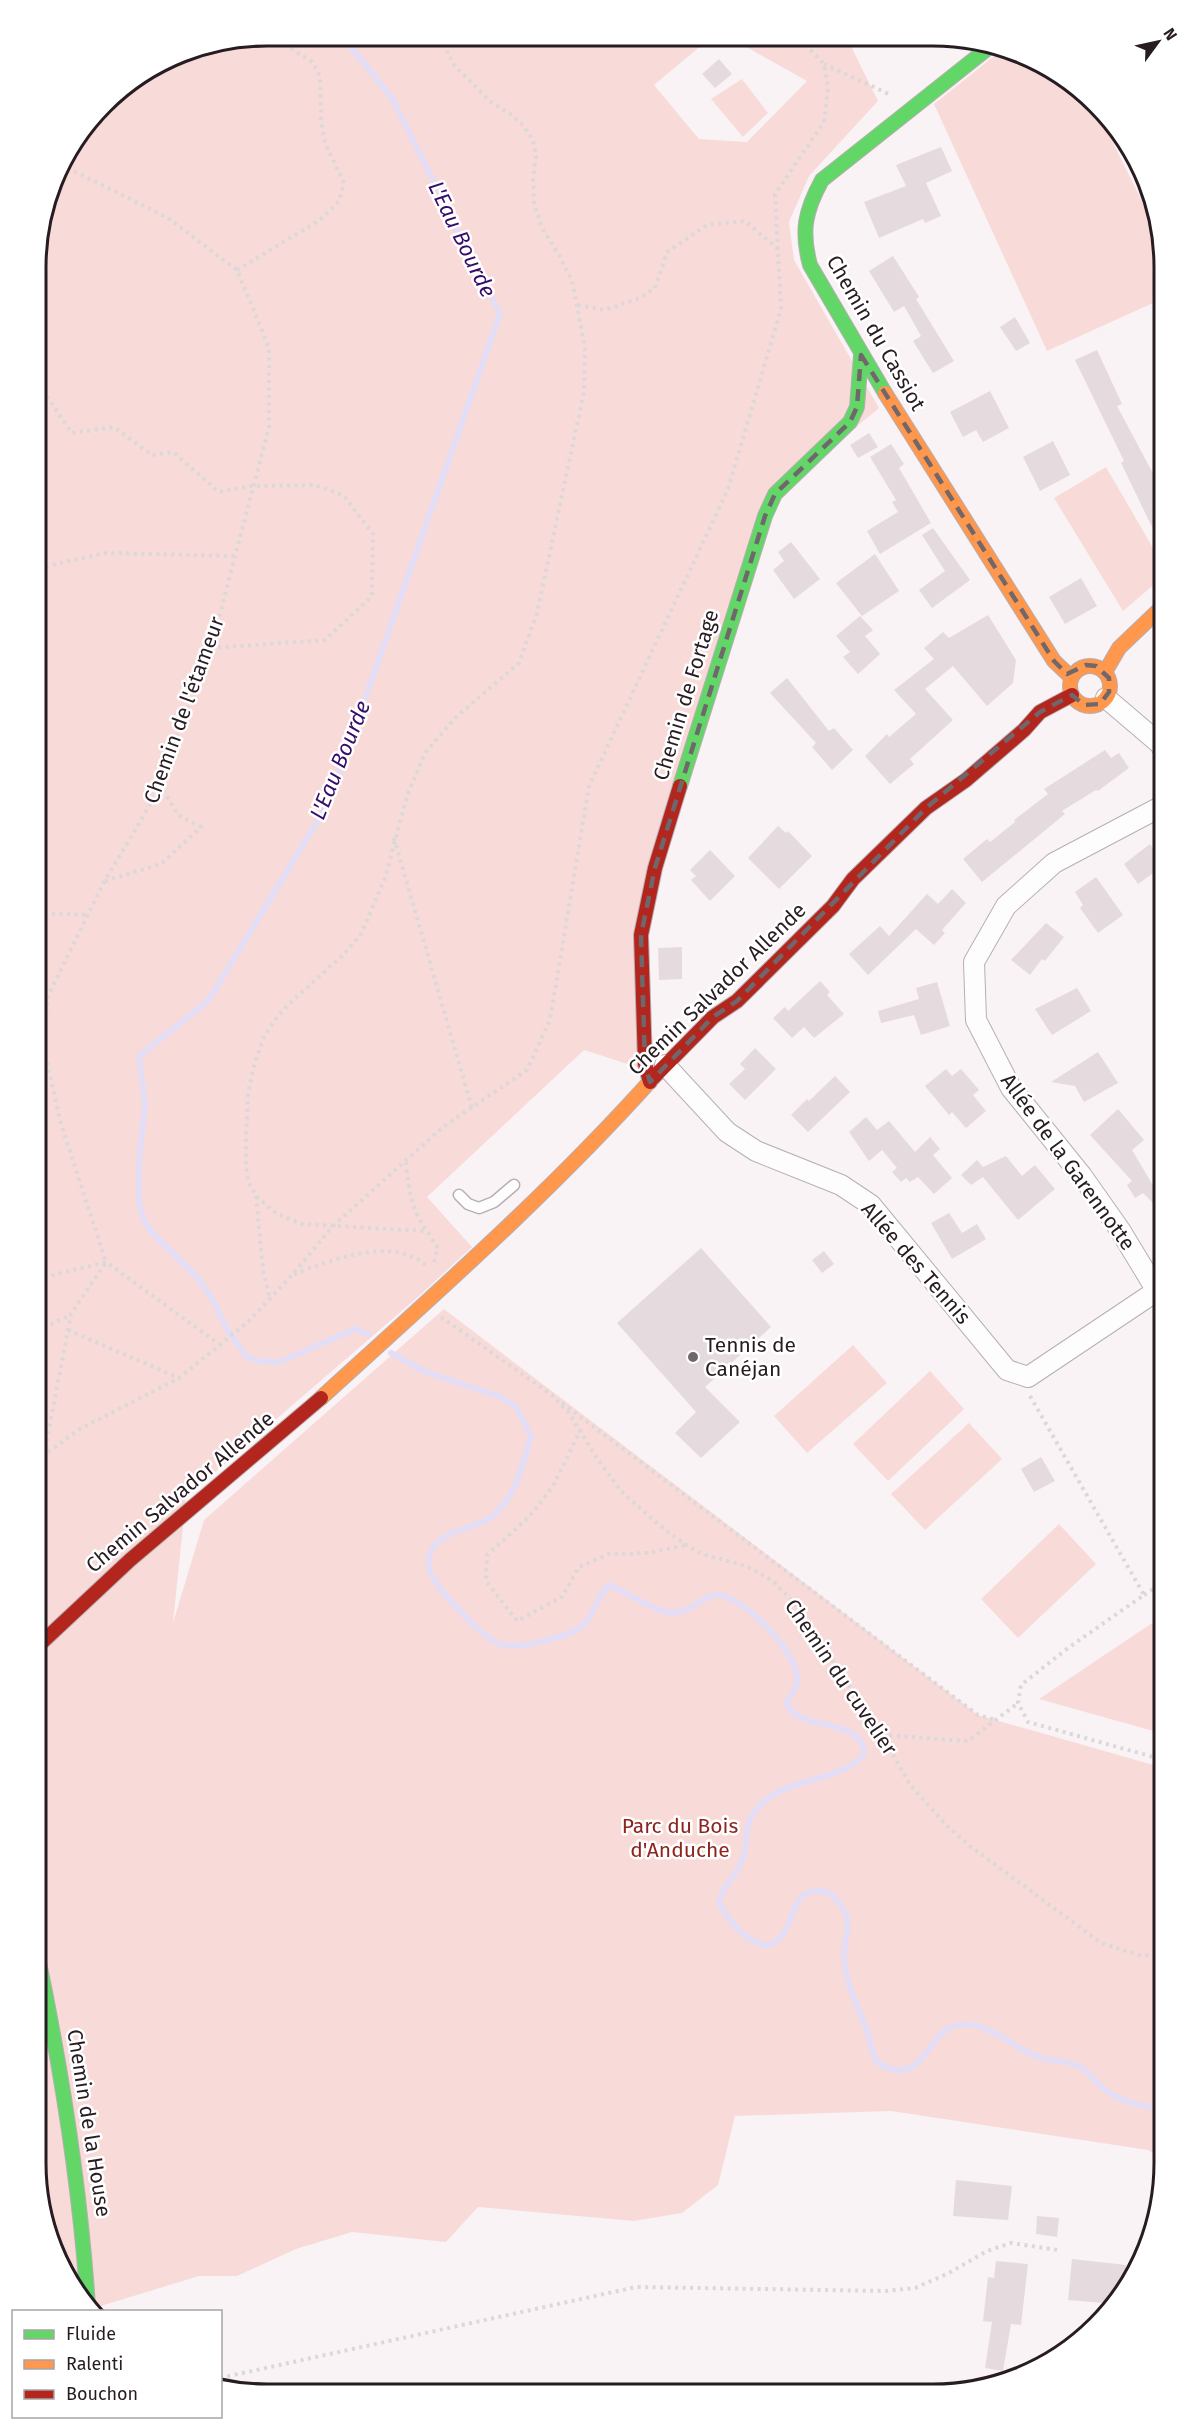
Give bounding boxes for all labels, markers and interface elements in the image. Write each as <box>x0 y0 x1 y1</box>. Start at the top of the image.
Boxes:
north arrow <box>1128 12 1188 72</box>
text: N <box>1159 24 1181 44</box>
water label: L'Eau Bourde <box>422 176 502 302</box>
street label: Chemin du Cassiot <box>821 251 931 416</box>
street label: Chemin de Fortage <box>648 606 724 784</box>
street label: Chemin de l'étameur <box>138 613 230 807</box>
water label: L'Eau Bourde <box>304 697 376 823</box>
street label: Chemin Salvador Allende <box>623 897 811 1081</box>
street label: Allée de la Garennotte <box>995 1069 1141 1255</box>
street label: Allée des Tennis <box>856 1197 976 1330</box>
place label: Tennis de Canéjan <box>705 1332 796 1382</box>
marker: Tennis de Canéjan <box>686 1350 700 1364</box>
street label: Chemin Salvador Allende <box>81 1406 279 1578</box>
street label: Chemin du cuvelier <box>779 1594 903 1760</box>
park label: Parc du Bois d'Anduche <box>622 1813 739 1863</box>
street label: Chemin de la House <box>61 2027 117 2219</box>
legend <box>12 2310 222 2418</box>
text: Fluide <box>66 2323 116 2345</box>
text: Ralenti <box>66 2353 123 2375</box>
text: Bouchon <box>66 2383 138 2405</box>

